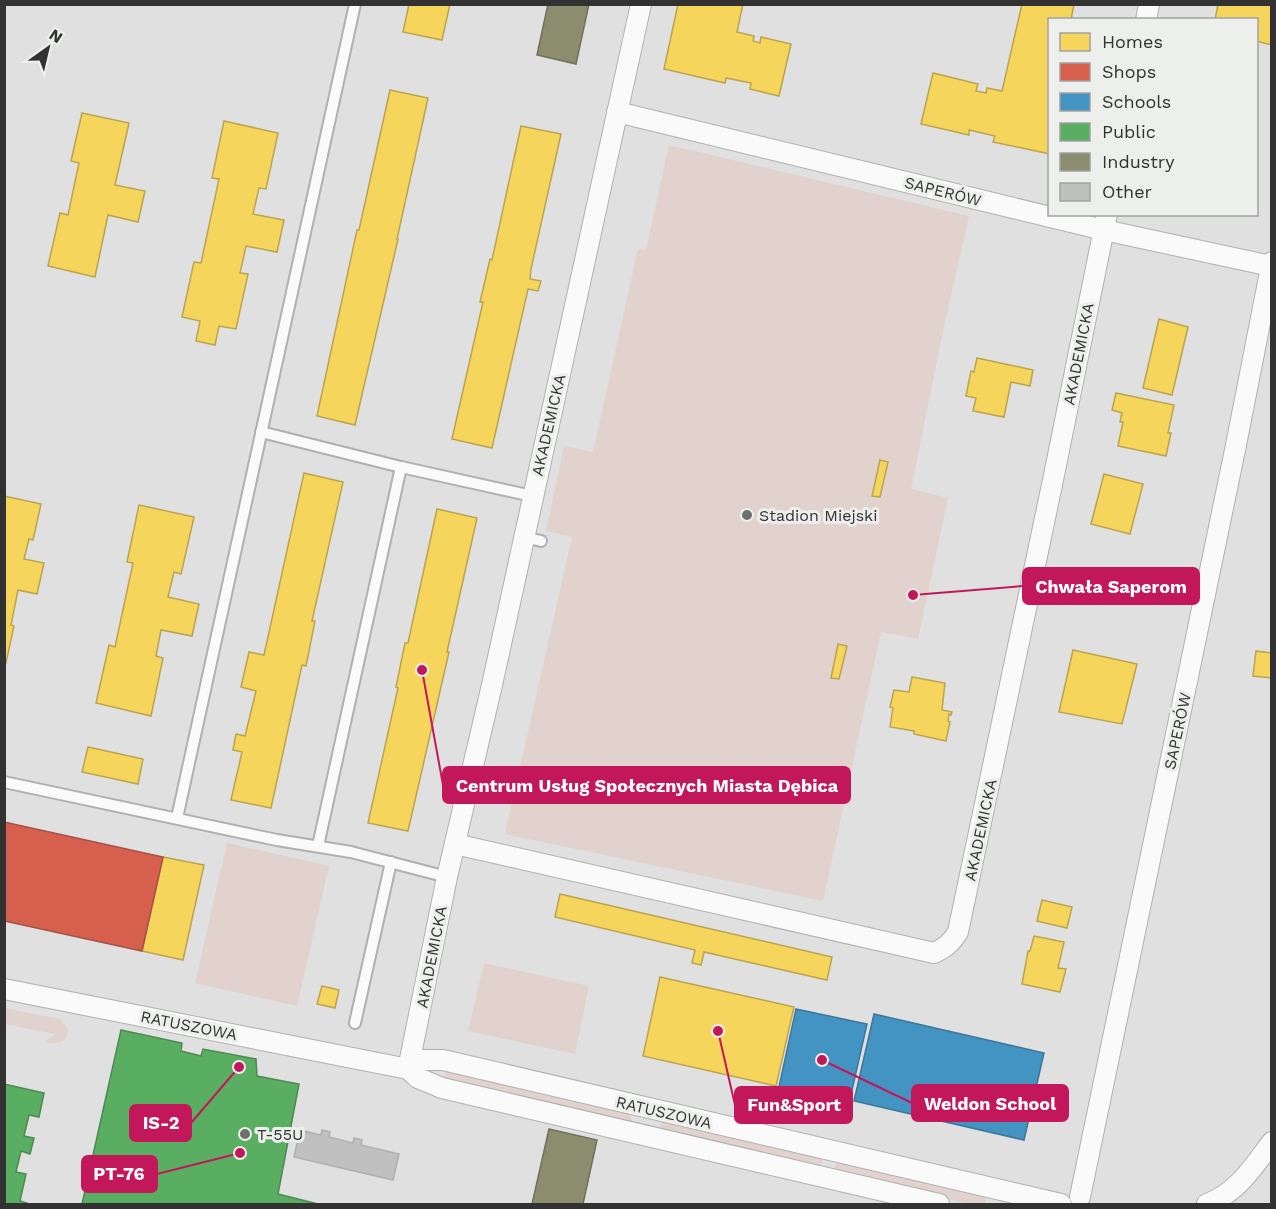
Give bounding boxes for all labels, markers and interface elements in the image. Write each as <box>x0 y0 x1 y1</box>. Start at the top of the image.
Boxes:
north arrow <box>18 18 78 78</box>
legend <box>1048 18 1258 216</box>
text: N <box>46 25 66 47</box>
text: Homes <box>1102 31 1163 52</box>
text: Shops <box>1102 61 1156 82</box>
text: Schools <box>1102 91 1171 112</box>
text: Public <box>1102 121 1156 142</box>
text: Industry <box>1102 151 1175 172</box>
street label: SAPERÓW <box>903 173 983 210</box>
text: Other <box>1102 181 1152 202</box>
street label: AKADEMICKA <box>1059 301 1098 407</box>
street label: AKADEMICKA <box>528 372 570 478</box>
place label: Stadion Miejski <box>759 506 877 525</box>
marker: Stadion Miejski <box>740 508 754 522</box>
callout: Chwała Saperom <box>1023 568 1199 604</box>
text: Chwała Saperom <box>1035 576 1187 597</box>
street label: SAPERÓW <box>1160 691 1195 771</box>
callout: Centrum Usług Społecznych Miasta Dębica <box>443 767 850 803</box>
text: Centrum Usług Społecznych Miasta Dębica <box>456 775 839 796</box>
street label: AKADEMICKA <box>960 777 1001 883</box>
street label: AKADEMICKA <box>412 904 451 1010</box>
street label: RATUSZOWA <box>139 1007 239 1044</box>
callout: Weldon School <box>912 1085 1068 1121</box>
callout: Fun&Sport <box>735 1087 852 1123</box>
street label: RATUSZOWA <box>614 1092 714 1133</box>
text: Weldon School <box>924 1093 1056 1114</box>
text: Fun&Sport <box>747 1094 841 1115</box>
callout: IS-2 <box>130 1105 191 1141</box>
text: IS-2 <box>143 1112 179 1133</box>
place label: T-55U <box>257 1125 303 1144</box>
marker: T-55U <box>238 1127 252 1141</box>
callout: PT-76 <box>82 1156 157 1192</box>
text: PT-76 <box>93 1163 145 1184</box>

